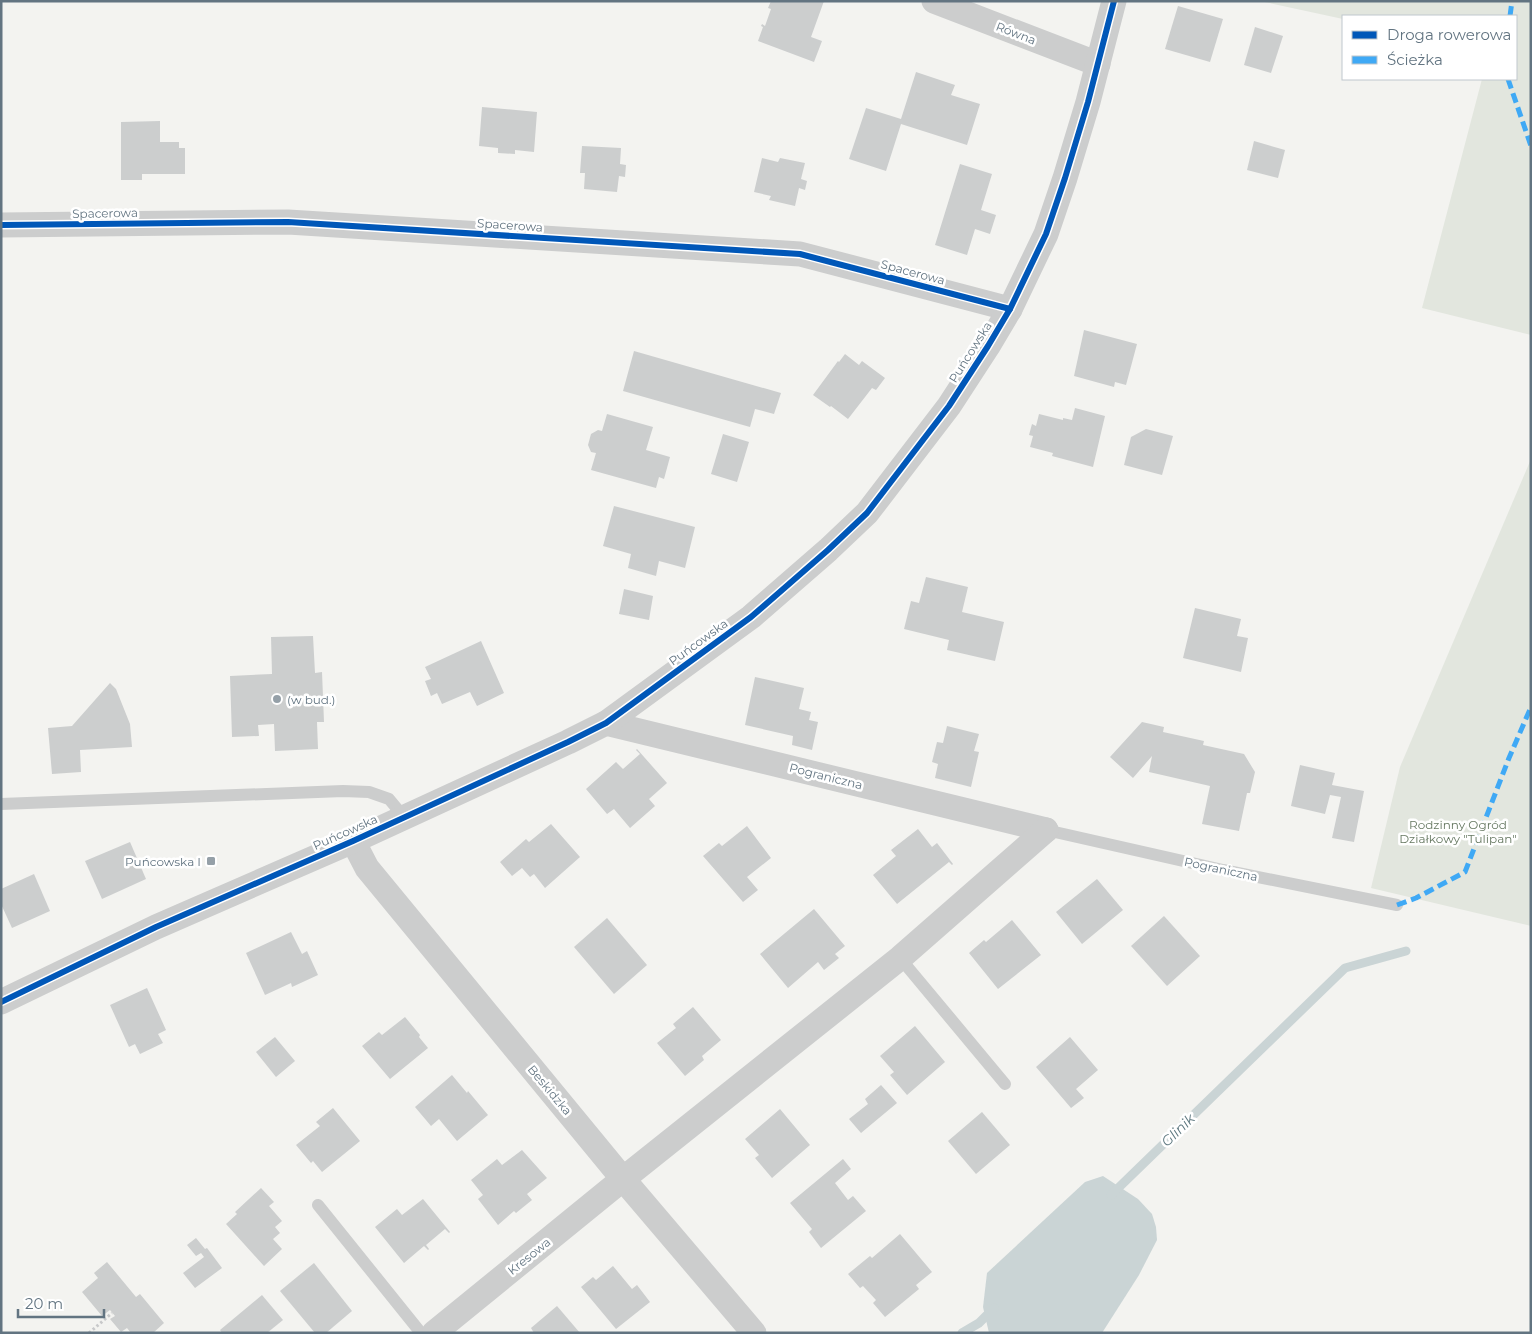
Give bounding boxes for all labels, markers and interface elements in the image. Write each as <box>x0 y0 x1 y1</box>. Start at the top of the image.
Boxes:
legend <box>1342 15 1517 80</box>
street label: Równa <box>994 19 1038 47</box>
text: Droga rowerowa <box>1387 25 1511 44</box>
text: Ścieżka <box>1387 50 1443 69</box>
street label: Spacerowa <box>72 205 138 221</box>
street label: Spacerowa <box>477 215 543 235</box>
street label: Spacerowa <box>879 256 947 288</box>
street label: Puńcowska <box>945 319 995 385</box>
street label: Puńcowska <box>666 616 730 668</box>
place label: (w bud.) <box>287 692 335 707</box>
marker: (w bud.) <box>271 693 283 705</box>
street label: Pograniczna <box>788 760 864 792</box>
street label: Puńcowska <box>310 811 380 853</box>
park label: Rodzinny Ogród Działkowy "Tulipan" <box>1399 817 1517 846</box>
place label: Puńcowska I <box>125 854 201 869</box>
street label: Pograniczna <box>1183 854 1259 884</box>
marker: Puńcowska I <box>205 855 217 867</box>
street label: Beskidzka <box>525 1062 575 1118</box>
water label: Glinik <box>1157 1109 1199 1150</box>
street label: Kresowa <box>504 1234 554 1278</box>
scale bar <box>18 1286 104 1318</box>
text: 20 m <box>25 1294 63 1313</box>

